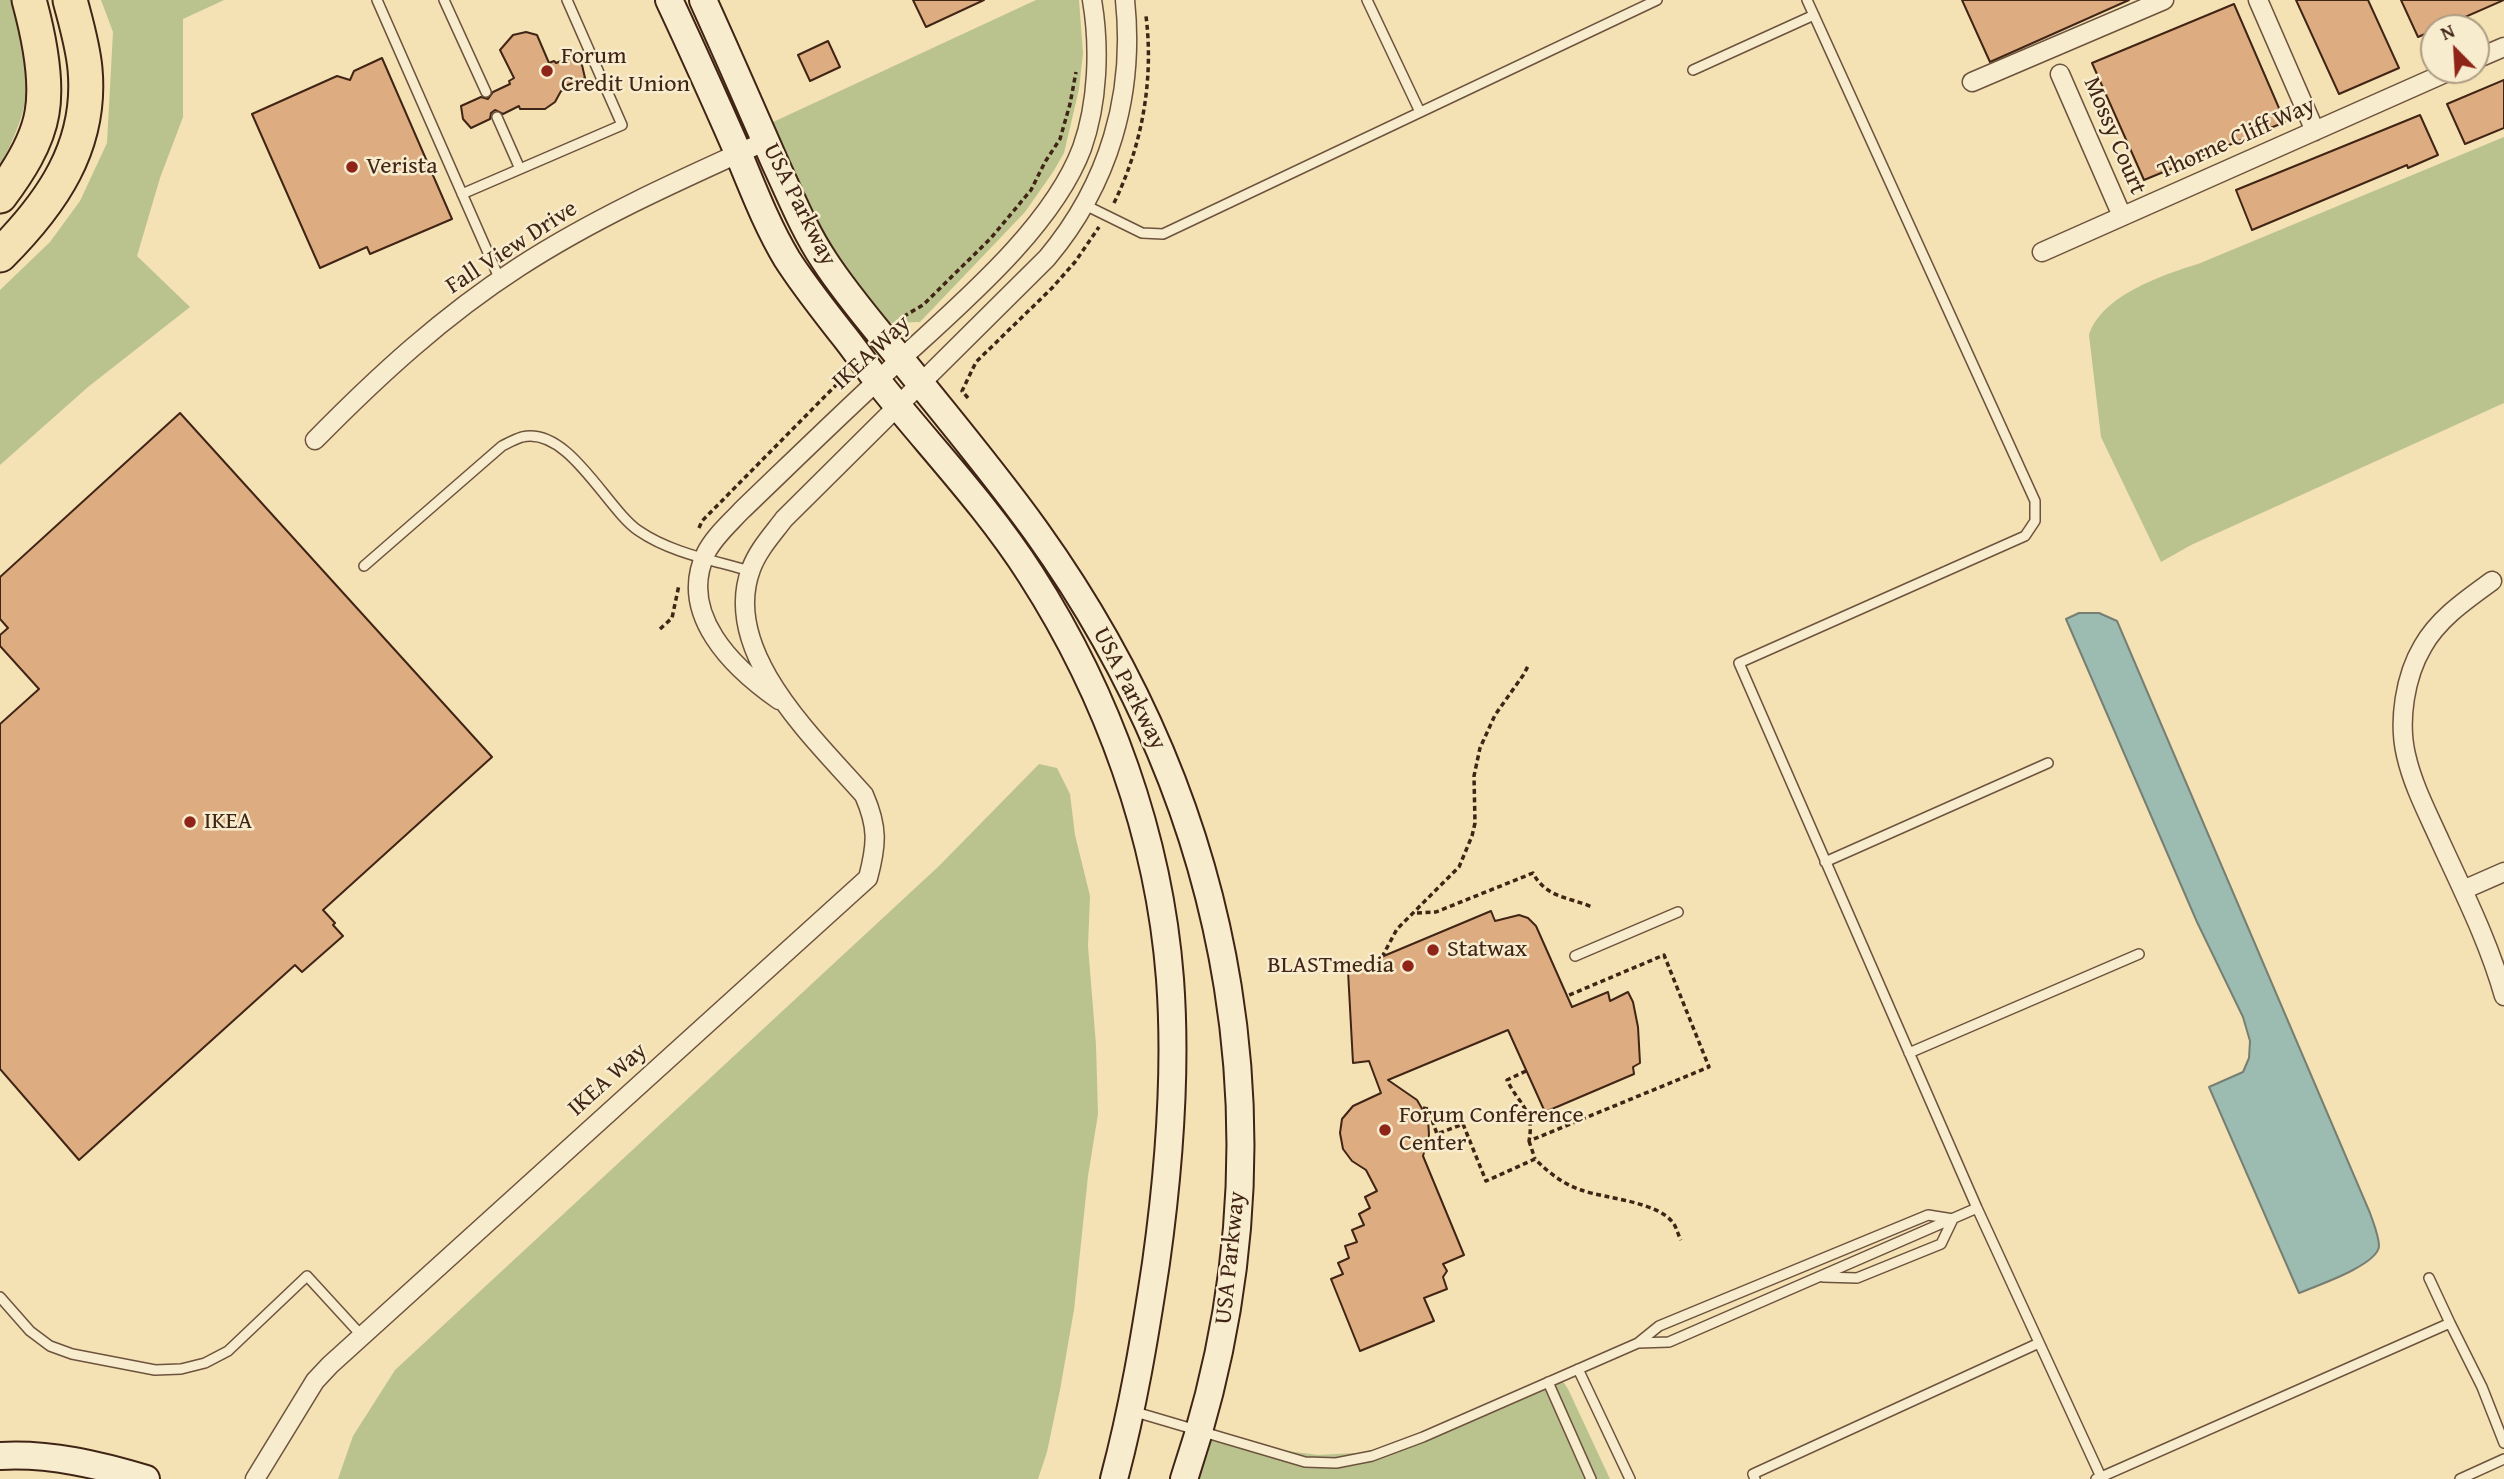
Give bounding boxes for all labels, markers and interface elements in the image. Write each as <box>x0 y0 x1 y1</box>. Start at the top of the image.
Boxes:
north arrow <box>2420 14 2490 84</box>
text: N <box>2436 16 2459 47</box>
place label: Forum Credit Union <box>561 43 690 99</box>
marker: Forum Credit Union <box>539 63 555 79</box>
street label: Mossy Court <box>2076 73 2152 199</box>
street label: Thorne Cliff Way <box>2154 91 2320 187</box>
street label: USA Parkway <box>756 139 842 271</box>
place label: Verista <box>366 153 438 181</box>
marker: Verista <box>344 159 360 175</box>
street label: Fall View Drive <box>441 195 583 301</box>
street label: IKEA Way <box>827 310 917 396</box>
street label: USA Parkway <box>1086 623 1172 755</box>
place label: IKEA <box>204 808 252 836</box>
marker: IKEA <box>182 814 198 830</box>
place label: Statwax <box>1447 936 1527 964</box>
marker: Statwax <box>1425 942 1441 958</box>
place label: BLASTmedia <box>1267 952 1394 980</box>
marker: BLASTmedia <box>1400 958 1416 974</box>
street label: IKEA Way <box>563 1037 653 1123</box>
place label: Forum Conference Center <box>1399 1102 1584 1158</box>
marker: Forum Conference Center <box>1377 1122 1393 1138</box>
street label: USA Parkway <box>1210 1190 1252 1326</box>

